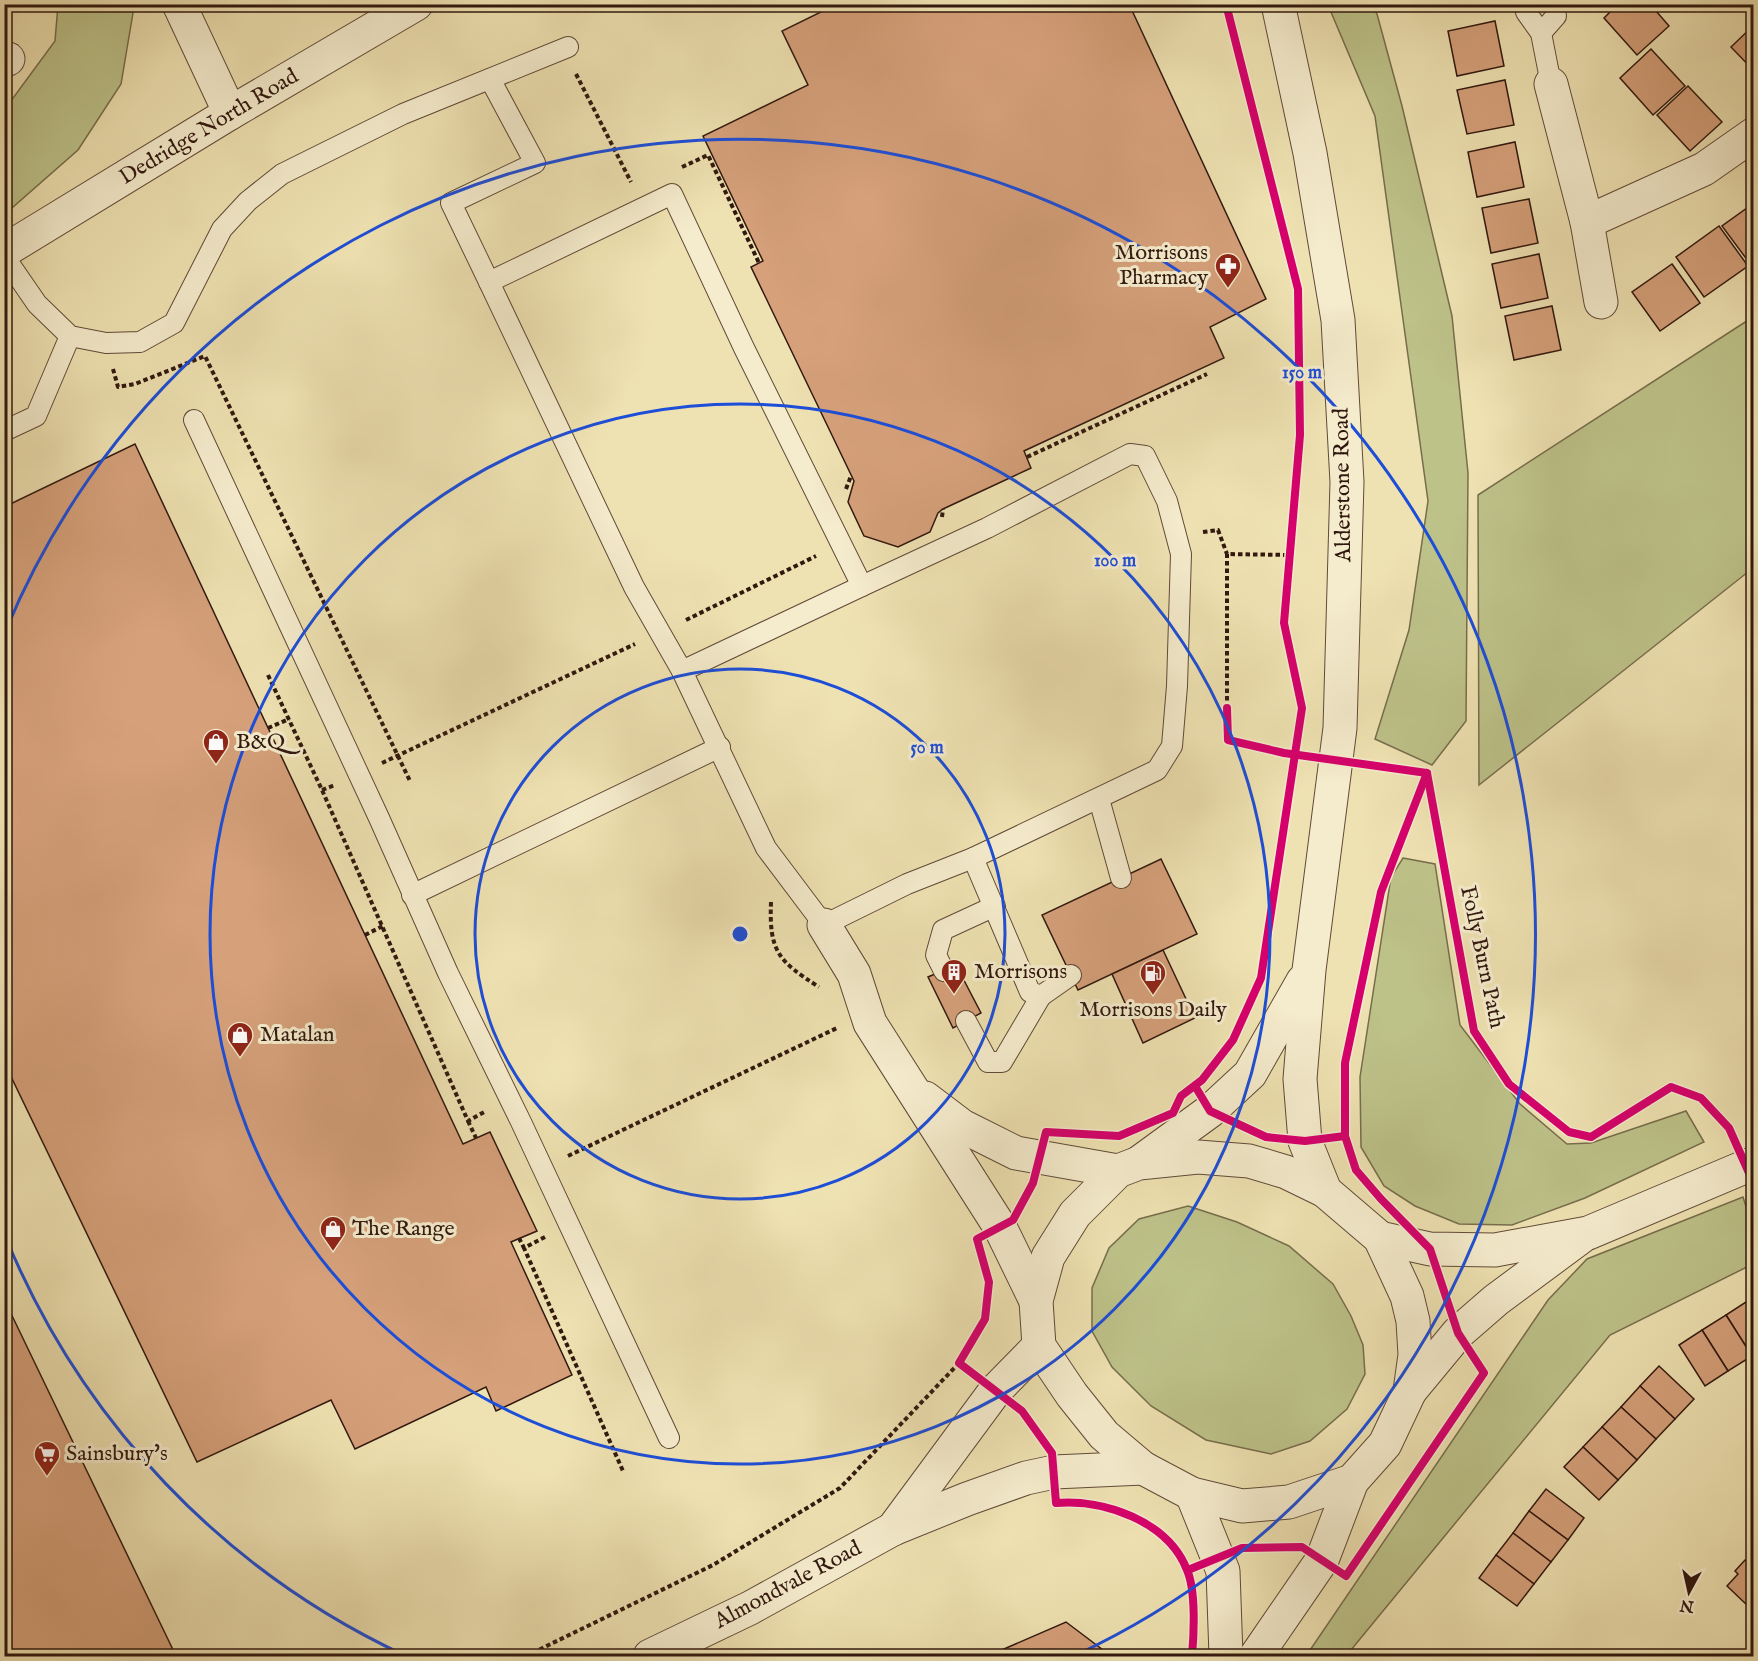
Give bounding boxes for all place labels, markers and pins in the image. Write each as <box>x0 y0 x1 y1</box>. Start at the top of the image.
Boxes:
place label: Morrisons Pharmacy <box>1115 239 1208 292</box>
pharmacy icon: Morrisons Pharmacy <box>1213 251 1243 289</box>
shop icon: B&Q <box>201 727 231 765</box>
place label: B&Q <box>236 728 301 756</box>
centre of rings <box>730 924 750 944</box>
building icon: Morrisons <box>939 957 969 995</box>
place label: Morrisons <box>974 958 1067 986</box>
fuel station icon: Morrisons Daily <box>1138 958 1168 996</box>
place label: Morrisons Daily <box>1079 996 1227 1024</box>
shop icon: Matalan <box>225 1020 255 1058</box>
place label: Matalan <box>260 1021 335 1049</box>
shop icon: The Range <box>318 1214 348 1252</box>
place label: The Range <box>352 1215 455 1243</box>
supermarket icon: Sainsbury's <box>32 1439 62 1477</box>
place label: Sainsbury's <box>66 1440 168 1468</box>

